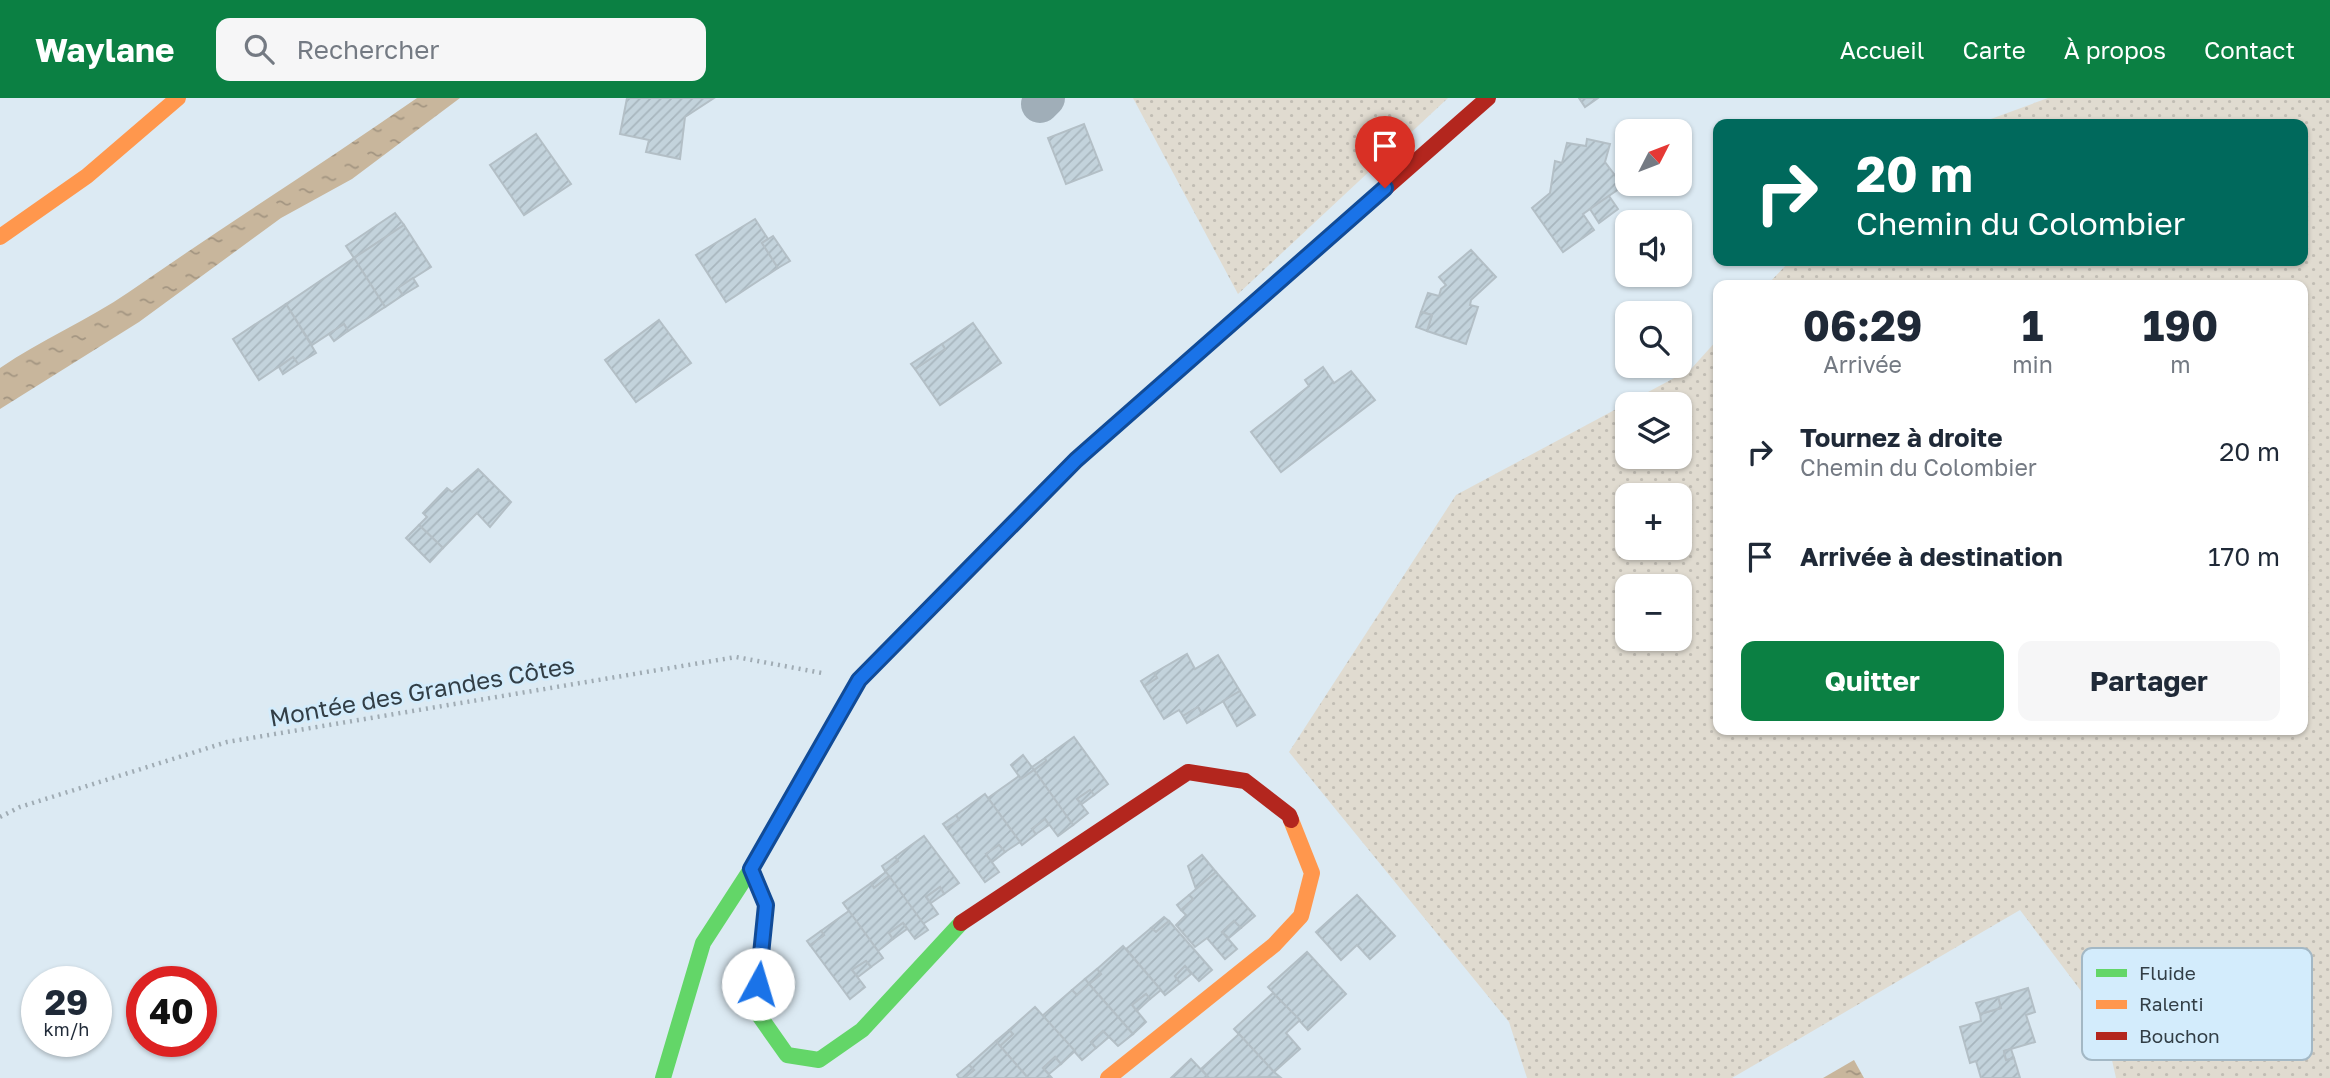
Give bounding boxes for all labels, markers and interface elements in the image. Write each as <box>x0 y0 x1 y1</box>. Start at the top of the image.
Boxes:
search box <box>216 18 706 81</box>
text: Waylane <box>35 30 174 69</box>
icon: search <box>240 30 278 68</box>
text: Rechercher <box>296 34 439 65</box>
text: Accueil <box>1840 35 1924 64</box>
text: Carte <box>1962 35 2026 64</box>
text: À propos <box>2064 35 2166 64</box>
text: Contact <box>2204 35 2295 64</box>
pin <box>1355 116 1415 188</box>
north arrow <box>1615 119 1692 196</box>
map controls <box>1615 119 1692 651</box>
icon: arrive <box>1366 127 1404 165</box>
text: 20 m <box>1856 144 1973 203</box>
icon: right <box>1741 147 1832 238</box>
text: Chemin du Colombier <box>1856 204 2185 242</box>
button: sound <box>1615 210 1692 287</box>
text: 06:29 <box>1803 300 1922 350</box>
text: 1 <box>2022 300 2043 350</box>
text: 190 <box>2143 300 2218 350</box>
button: search <box>1615 301 1692 378</box>
text: Arrivée <box>1823 350 1902 378</box>
text: min <box>2012 350 2053 378</box>
text: m <box>2170 350 2191 378</box>
button: layers <box>1615 392 1692 469</box>
text: Tournez à droite <box>1800 422 2003 453</box>
icon: right <box>1741 433 1779 471</box>
text: 20 m <box>2219 436 2280 467</box>
text: Chemin du Colombier <box>1800 453 2037 481</box>
button: + <box>1615 483 1692 560</box>
icon: arrive <box>1741 538 1779 576</box>
text: Arrivée à destination <box>1800 541 2063 572</box>
text: 170 m <box>2208 541 2280 572</box>
button: − <box>1615 574 1692 651</box>
button: Quitter <box>1741 641 2004 721</box>
button: Partager <box>2018 641 2280 721</box>
street label: Montée des Grandes Côtes <box>267 649 576 732</box>
position arrow <box>721 947 795 1021</box>
legend <box>2082 948 2312 1060</box>
text: Fluide <box>2139 961 2196 984</box>
speed limit sign: 40 <box>126 966 217 1057</box>
text: 29 <box>45 981 88 1023</box>
text: Ralenti <box>2139 992 2204 1015</box>
text: km/h <box>44 1018 89 1040</box>
text: Bouchon <box>2139 1024 2220 1047</box>

